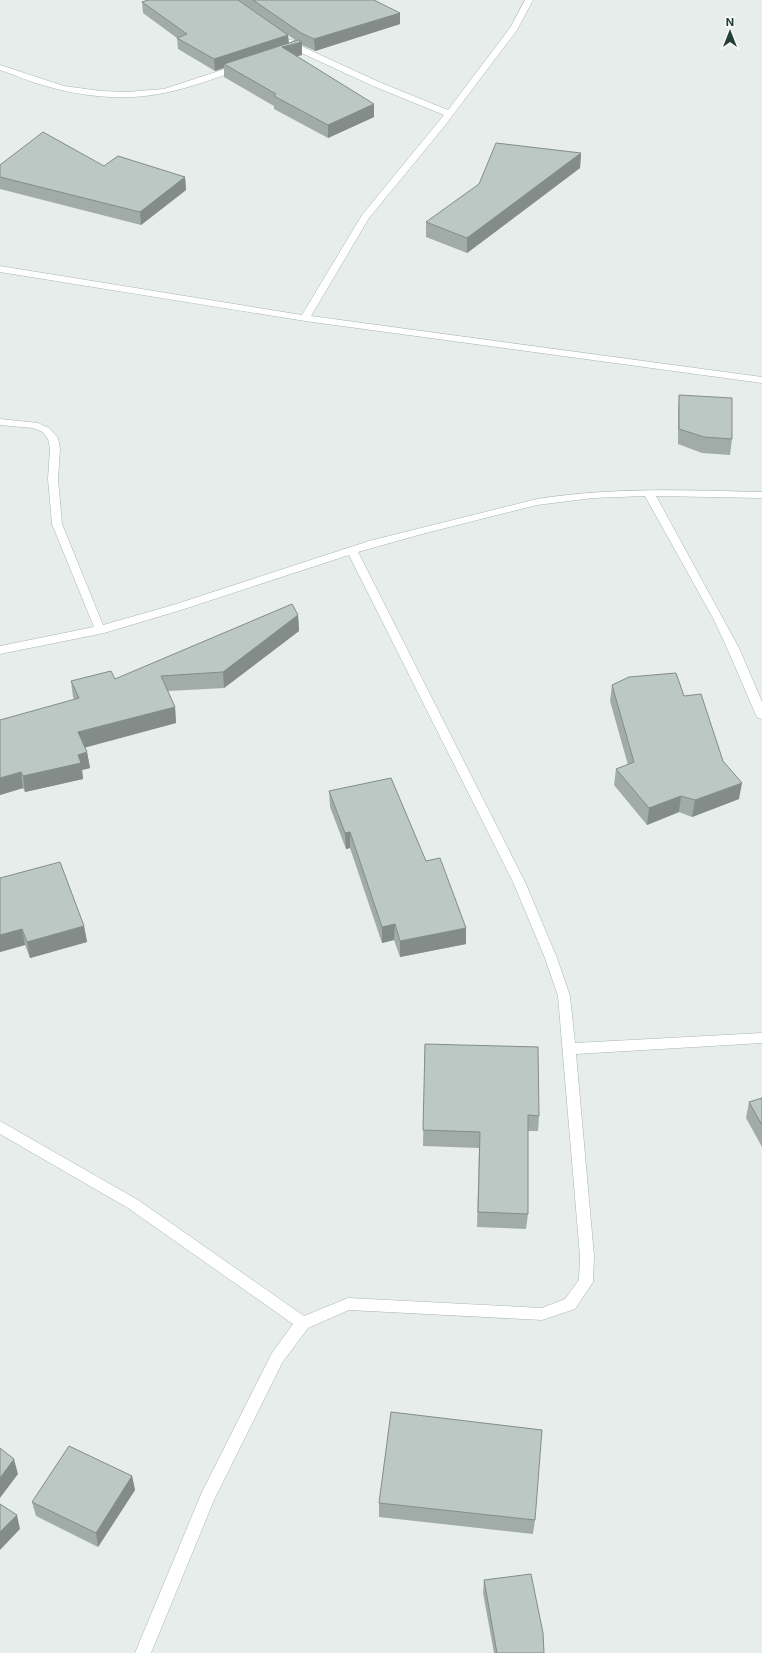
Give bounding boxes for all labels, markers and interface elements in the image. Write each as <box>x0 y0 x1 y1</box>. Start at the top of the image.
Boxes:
north arrow <box>710 12 750 52</box>
text: N <box>726 15 734 29</box>

